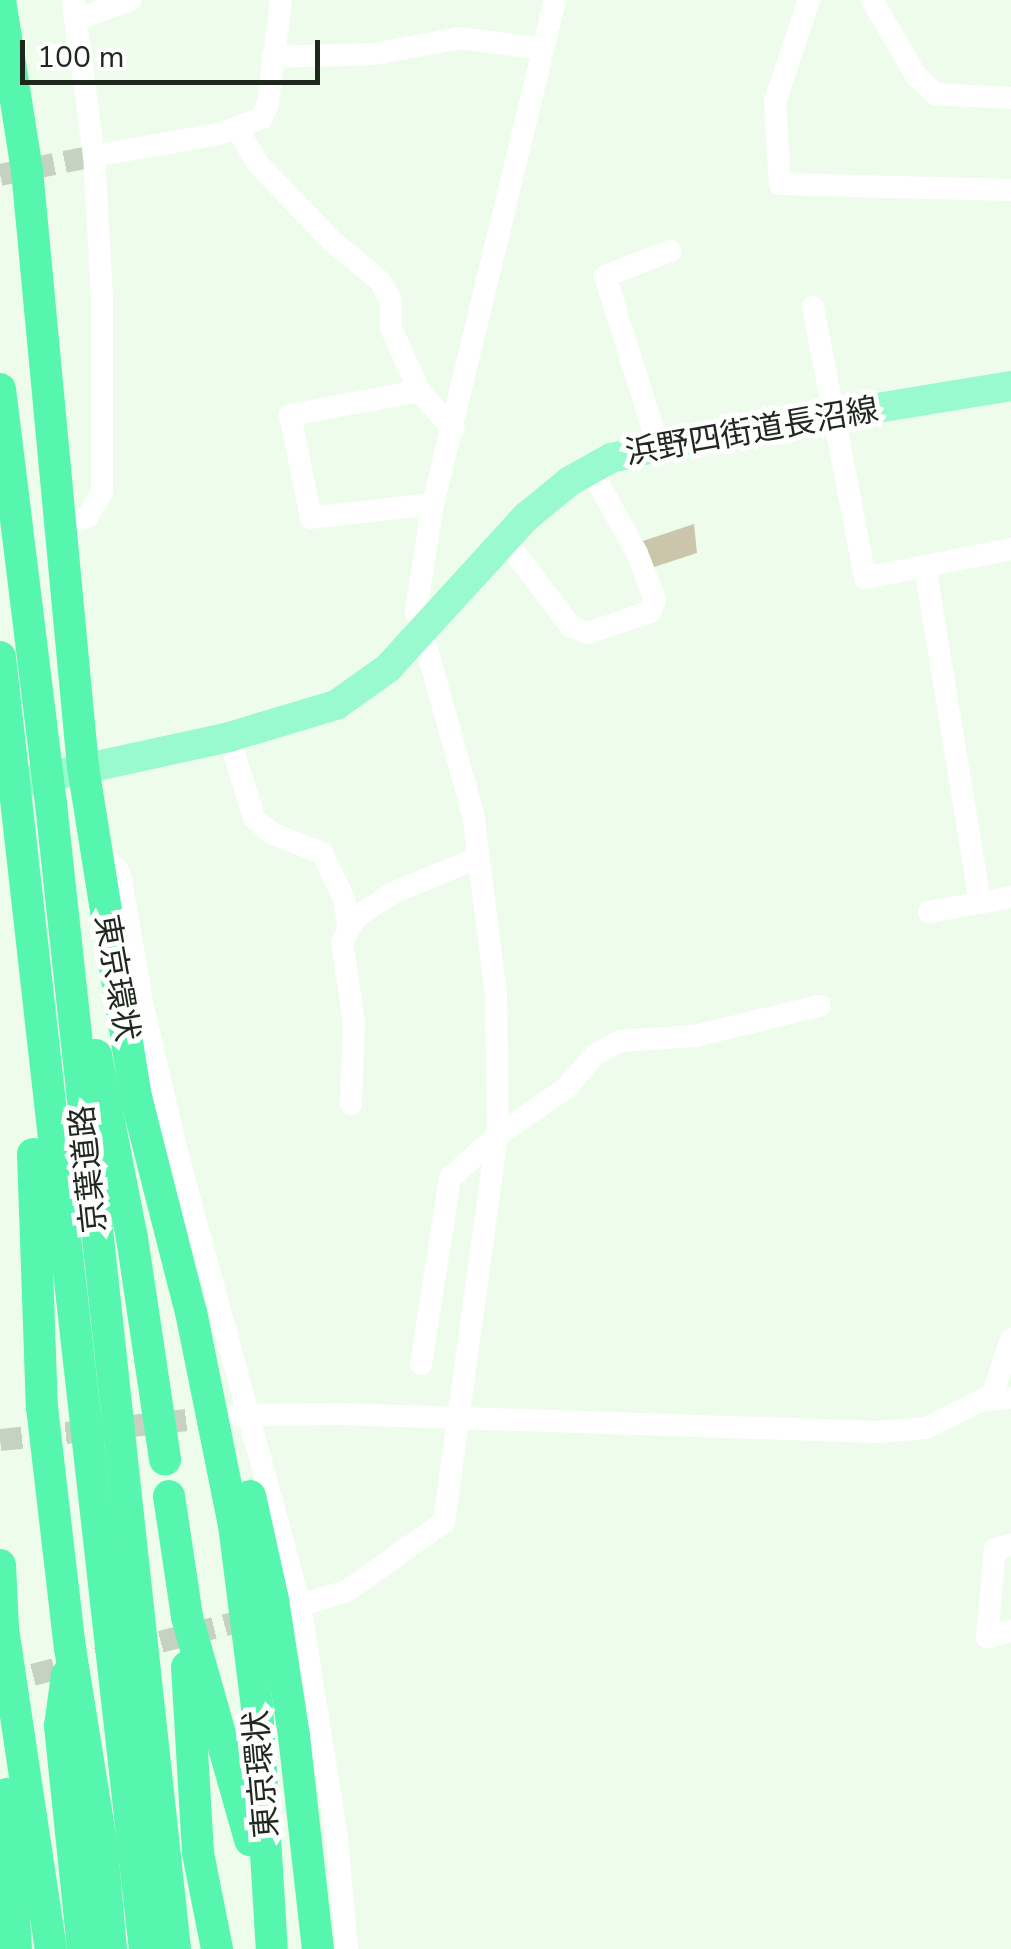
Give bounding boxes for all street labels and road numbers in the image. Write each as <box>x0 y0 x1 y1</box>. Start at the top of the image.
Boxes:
street label: 浜野四街道長沼線 <box>623 391 881 473</box>
street label: 東京環状 <box>86 912 146 1044</box>
street label: 京葉道路 <box>63 1103 115 1235</box>
street label: 東京環状 <box>237 1709 287 1839</box>

